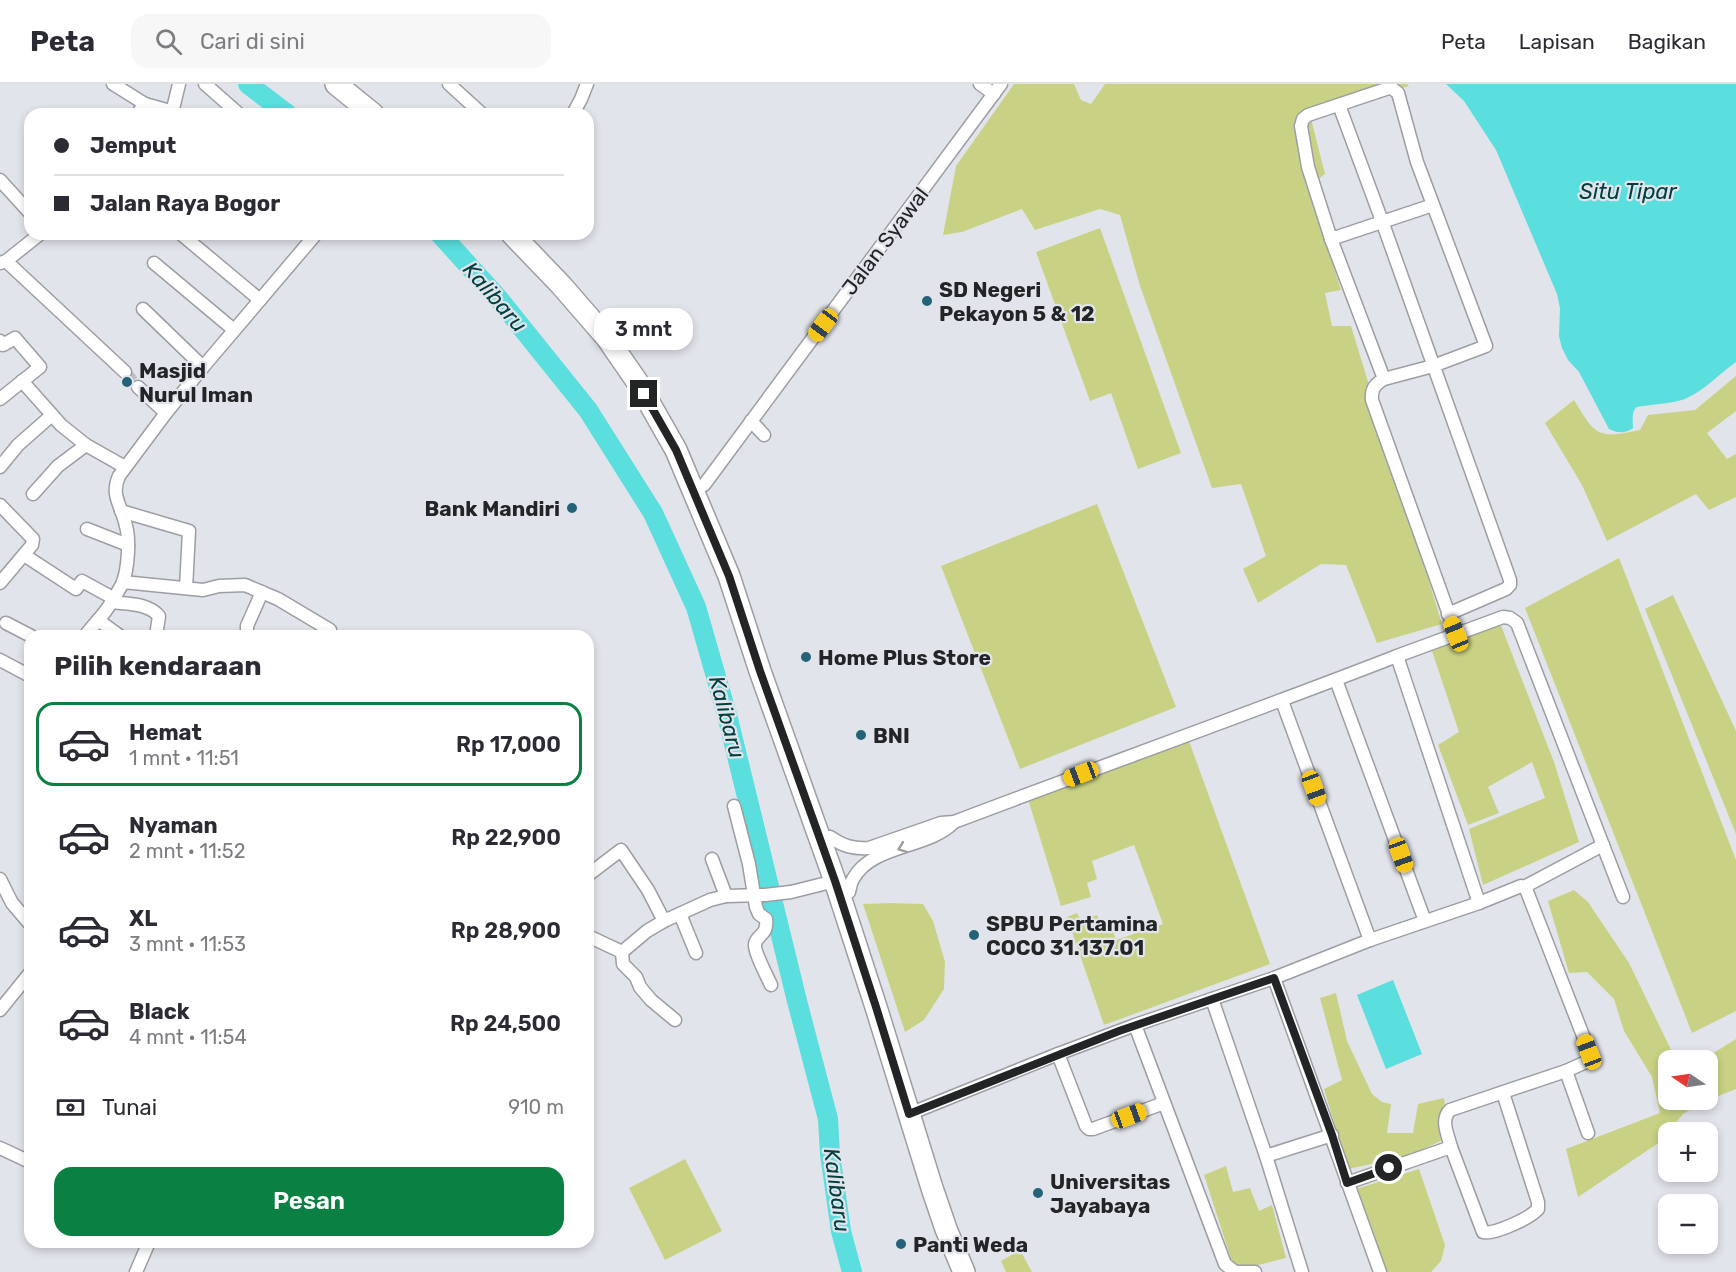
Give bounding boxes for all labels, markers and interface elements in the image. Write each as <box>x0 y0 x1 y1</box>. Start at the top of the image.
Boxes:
search box <box>131 14 551 68</box>
text: Peta <box>30 25 95 58</box>
icon: search <box>152 25 185 58</box>
text: Cari di sini <box>200 28 305 55</box>
text: Peta <box>1441 29 1486 54</box>
text: Lapisan <box>1519 29 1595 54</box>
text: Bagikan <box>1628 29 1706 54</box>
text: Jemput <box>90 132 176 159</box>
water label: Situ Tipar <box>1579 178 1678 205</box>
street label: Jalan Syawal <box>836 182 934 300</box>
text: Jalan Raya Bogor <box>90 190 280 217</box>
water label: Kalibaru <box>457 256 533 338</box>
place label: SD Negeri Pekayon 5 & 12 <box>939 277 1095 326</box>
marker: SD Negeri Pekayon 5 & 12 <box>920 294 934 308</box>
car <box>805 305 841 345</box>
callout: 3 mnt <box>594 307 694 349</box>
text: 3 mnt <box>615 317 672 341</box>
place label: Masjid Nurul Iman <box>139 358 253 407</box>
marker: Masjid Nurul Iman <box>120 375 134 389</box>
route end <box>630 380 657 407</box>
place label: Bank Mandiri <box>425 496 560 521</box>
marker: Bank Mandiri <box>565 501 579 515</box>
car <box>1441 614 1471 654</box>
place label: Home Plus Store <box>818 645 991 670</box>
text: Pilih kendaraan <box>54 650 262 682</box>
marker: Home Plus Store <box>799 650 813 664</box>
water label: Kalibaru <box>703 673 751 761</box>
icon: car <box>57 717 111 771</box>
text: Hemat <box>129 719 202 746</box>
place label: BNI <box>873 723 910 748</box>
marker: BNI <box>854 728 868 742</box>
text: Rp 17,000 <box>456 731 561 758</box>
text: 1 mnt · 11:51 <box>129 746 239 770</box>
car <box>1061 759 1101 789</box>
car <box>1299 768 1329 808</box>
icon: car <box>57 810 111 864</box>
text: Nyaman <box>129 812 218 839</box>
text: Rp 22,900 <box>451 824 561 851</box>
car <box>1386 835 1416 875</box>
text: 2 mnt · 11:52 <box>129 839 245 863</box>
one-way arrow <box>898 840 908 853</box>
icon: car <box>57 903 111 957</box>
text: XL <box>129 905 157 932</box>
place label: SPBU Pertamina COCO 31.137.01 <box>986 911 1158 960</box>
text: Rp 28,900 <box>451 917 561 944</box>
marker: SPBU Pertamina COCO 31.137.01 <box>967 928 981 942</box>
text: 3 mnt · 11:53 <box>129 932 246 956</box>
icon: car <box>57 996 111 1050</box>
text: Black <box>129 998 190 1025</box>
text: Rp 24,500 <box>450 1010 561 1037</box>
text: 4 mnt · 11:54 <box>129 1025 247 1049</box>
car <box>1574 1032 1604 1072</box>
north arrow <box>1658 1050 1718 1110</box>
map controls <box>1658 1050 1718 1254</box>
icon: cash <box>54 1091 87 1124</box>
text: Tunai <box>102 1094 157 1121</box>
text: 910 m <box>508 1095 564 1119</box>
car <box>1109 1101 1149 1131</box>
button: + <box>1658 1122 1718 1182</box>
water label: Kalibaru <box>818 1146 856 1234</box>
route start <box>1375 1154 1402 1181</box>
button: Pesan <box>54 1167 564 1236</box>
place label: Universitas Jayabaya <box>1050 1169 1170 1218</box>
marker: Universitas Jayabaya <box>1031 1186 1045 1200</box>
button: − <box>1658 1194 1718 1254</box>
place label: Panti Weda <box>913 1232 1028 1257</box>
marker: Panti Weda <box>894 1237 908 1251</box>

